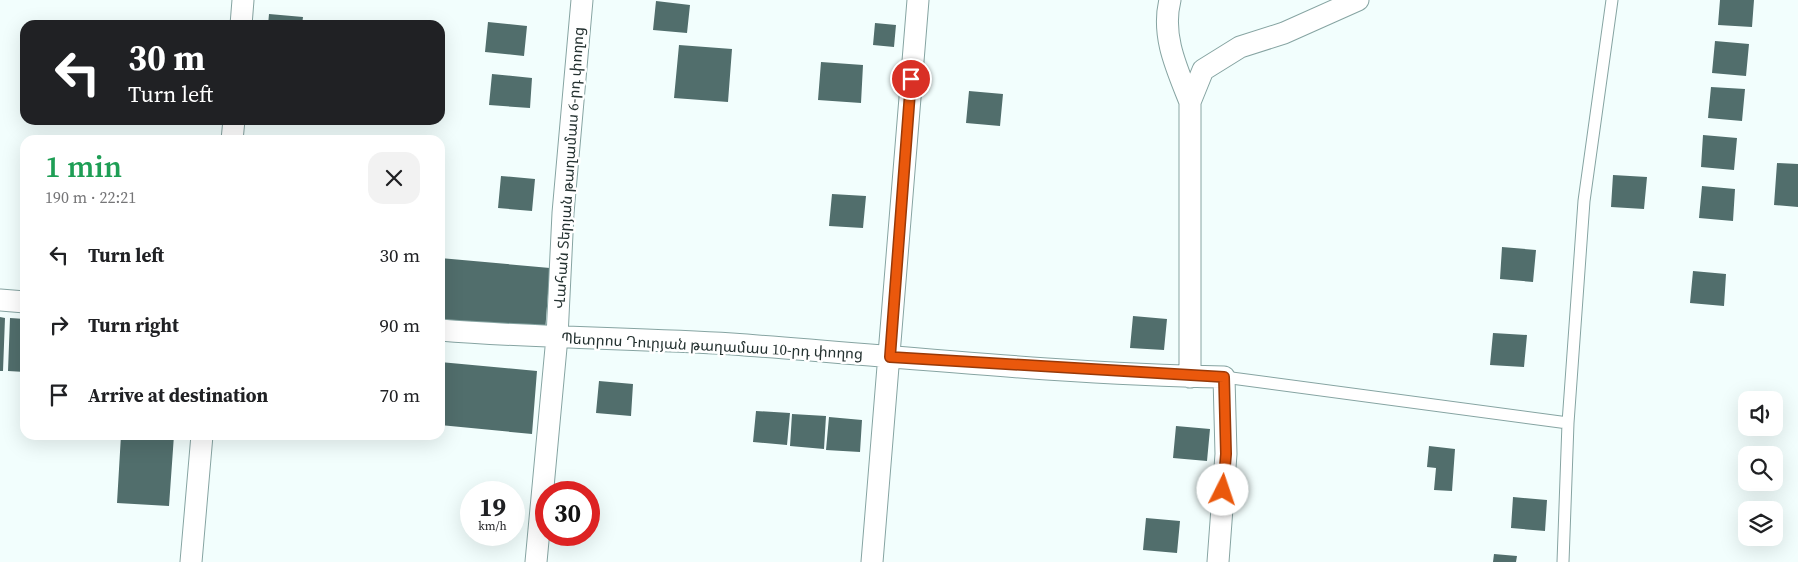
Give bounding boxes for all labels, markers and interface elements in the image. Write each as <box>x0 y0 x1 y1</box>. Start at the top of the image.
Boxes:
street label: Վահան Տերյան թաղամաս 6-րդ փողոց <box>548 26 589 310</box>
text: 30 m <box>128 34 205 82</box>
icon: left <box>45 40 110 105</box>
pin <box>890 58 932 100</box>
icon: arrive <box>897 65 925 93</box>
text: Turn left <box>128 79 213 109</box>
text: 1 min <box>45 146 122 187</box>
button: close <box>368 152 420 204</box>
text: 190 m · 22:21 <box>45 186 136 208</box>
icon: left <box>45 241 73 269</box>
text: Turn left <box>88 242 164 268</box>
text: 30 m <box>379 242 420 268</box>
icon: right <box>45 311 73 339</box>
text: Turn right <box>88 312 179 338</box>
text: 90 m <box>379 312 420 338</box>
street label: Պետրոս Դուրյան թաղամաս 10-րդ փողոց <box>560 327 864 364</box>
icon: arrive <box>45 381 73 409</box>
text: Arrive at destination <box>88 382 268 408</box>
text: 70 m <box>379 382 420 408</box>
map controls <box>1738 391 1783 546</box>
button: sound <box>1738 391 1783 436</box>
button: search <box>1738 446 1783 491</box>
position arrow <box>1196 463 1248 515</box>
speed limit sign: 30 <box>535 481 600 546</box>
text: 19 <box>479 490 506 524</box>
button: layers <box>1738 501 1783 546</box>
text: km/h <box>478 518 507 534</box>

